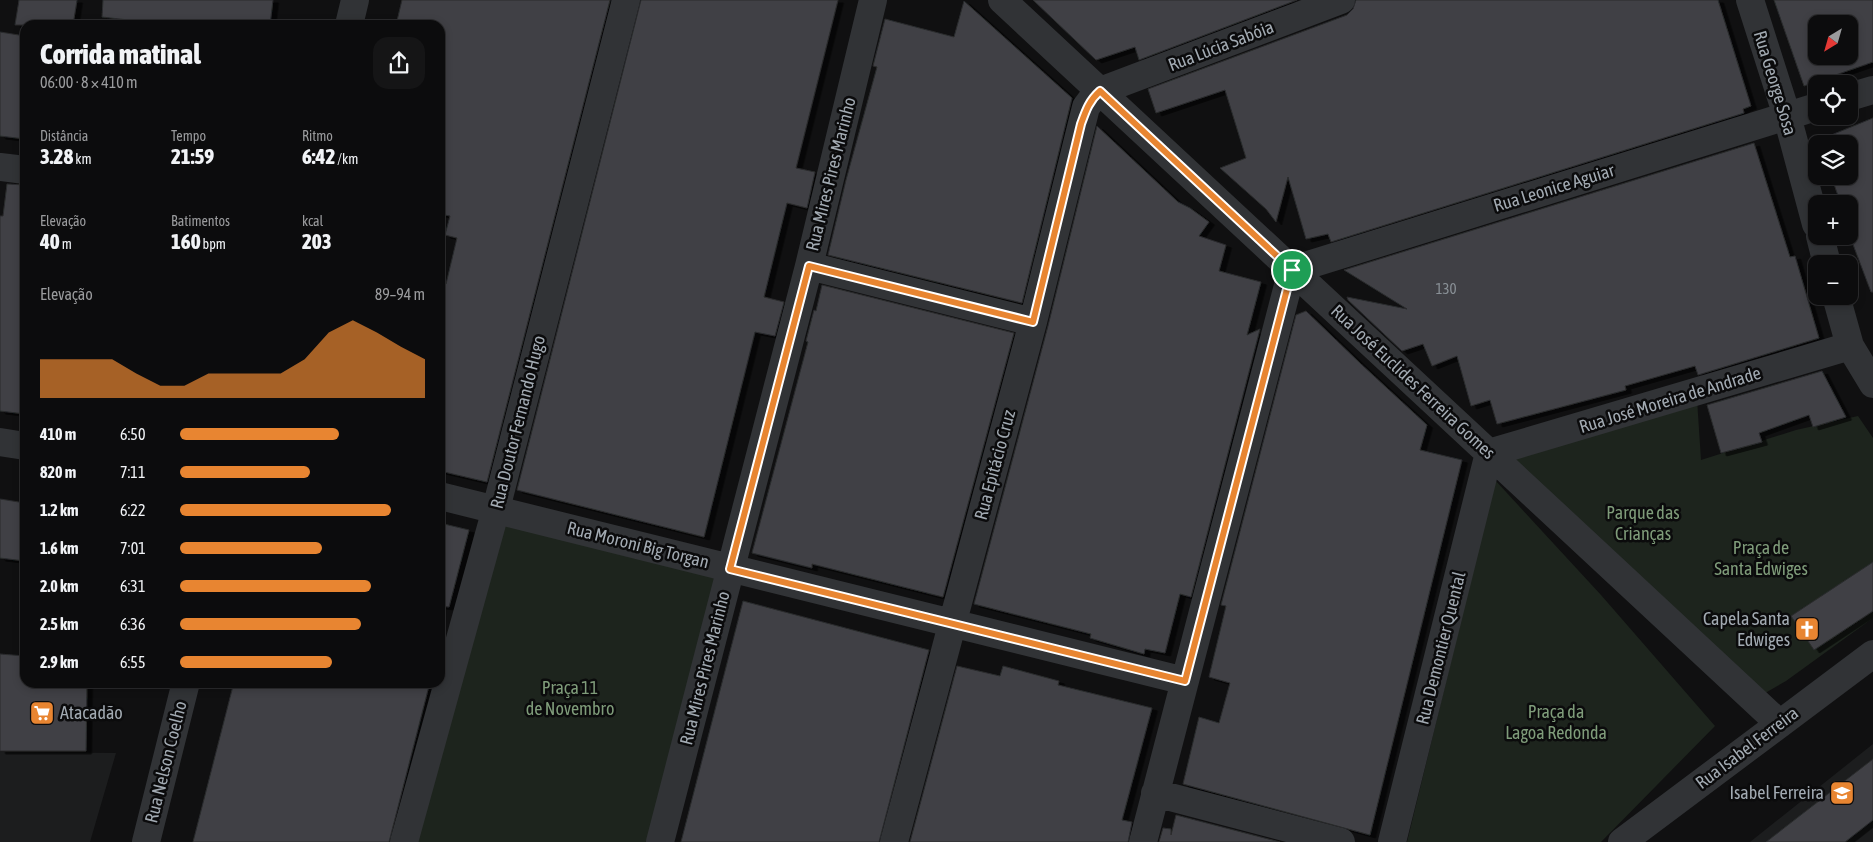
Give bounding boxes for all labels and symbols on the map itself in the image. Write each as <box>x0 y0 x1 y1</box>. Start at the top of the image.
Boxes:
north arrow <box>1808 15 1858 65</box>
street label: Rua Lúcia Sabóia <box>1165 16 1277 75</box>
street label: Rua George Sosa <box>1750 28 1801 138</box>
street label: Rua Mires Pires Marinho <box>801 95 860 253</box>
street label: Rua Leonice Aguiar <box>1491 159 1617 216</box>
pin <box>1271 249 1313 291</box>
house number: 130 <box>1435 280 1457 297</box>
street label: Rua José Euclides Ferreira Gomes <box>1327 300 1500 463</box>
street label: Rua Doutor Fernando Hugo <box>486 333 549 511</box>
street label: Rua José Moreira de Andrade <box>1576 362 1763 437</box>
street label: Rua Epitácio Cruz <box>970 407 1019 522</box>
park label: Parque das Crianças <box>1606 502 1680 544</box>
street label: Rua Moroni Big Torgan <box>565 517 711 572</box>
park label: Praça de Santa Edwiges <box>1714 537 1808 579</box>
street label: Rua Demontier Quental <box>1411 569 1470 726</box>
street label: Rua Mires Pires Marinho <box>675 589 734 747</box>
place label: Capela Santa Edwiges <box>1703 608 1790 650</box>
church icon: Capela Santa Edwiges <box>1794 616 1820 642</box>
park label: Praça 11 de Novembro <box>526 677 614 719</box>
street label: Rua Nelson Coelho <box>140 699 191 825</box>
supermarket icon: Atacadão <box>29 700 55 726</box>
park label: Praça da Lagoa Redonda <box>1505 701 1607 743</box>
place label: Atacadão <box>60 702 123 723</box>
street label: Rua Isabel Ferreira <box>1691 702 1803 794</box>
school or university icon: Isabel Ferreira <box>1829 780 1855 806</box>
place label: Isabel Ferreira <box>1729 782 1824 804</box>

